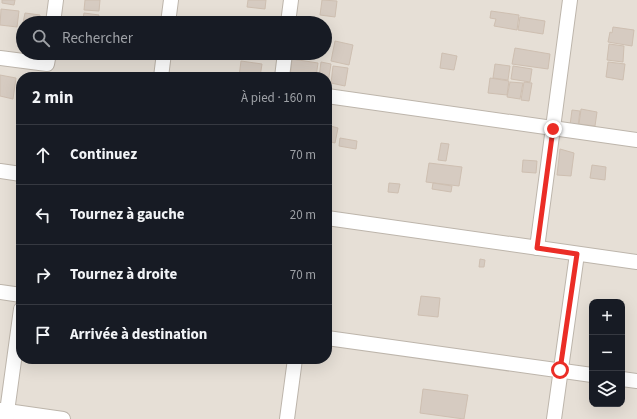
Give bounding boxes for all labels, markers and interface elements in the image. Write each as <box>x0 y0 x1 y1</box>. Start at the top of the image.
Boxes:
search box <box>16 16 332 60</box>
icon: search <box>30 27 52 49</box>
text: Rechercher <box>62 28 133 49</box>
text: 2 min <box>32 86 73 110</box>
text: À pied · 160 m <box>241 89 316 107</box>
route end <box>544 120 562 138</box>
icon: ahead <box>32 144 54 166</box>
text: Continuez <box>70 144 137 165</box>
text: 70 m <box>290 146 316 164</box>
icon: left <box>32 204 54 226</box>
text: Tournez à gauche <box>70 204 185 225</box>
text: 20 m <box>290 206 316 224</box>
icon: right <box>32 264 54 286</box>
text: Tournez à droite <box>70 264 177 285</box>
text: 70 m <box>290 266 316 284</box>
map controls <box>589 299 625 407</box>
button: + <box>589 299 625 335</box>
icon: arrive <box>32 324 54 346</box>
text: Arrivée à destination <box>70 324 207 345</box>
button: − <box>589 335 625 371</box>
route start <box>551 361 569 379</box>
button: layers <box>589 371 625 407</box>

